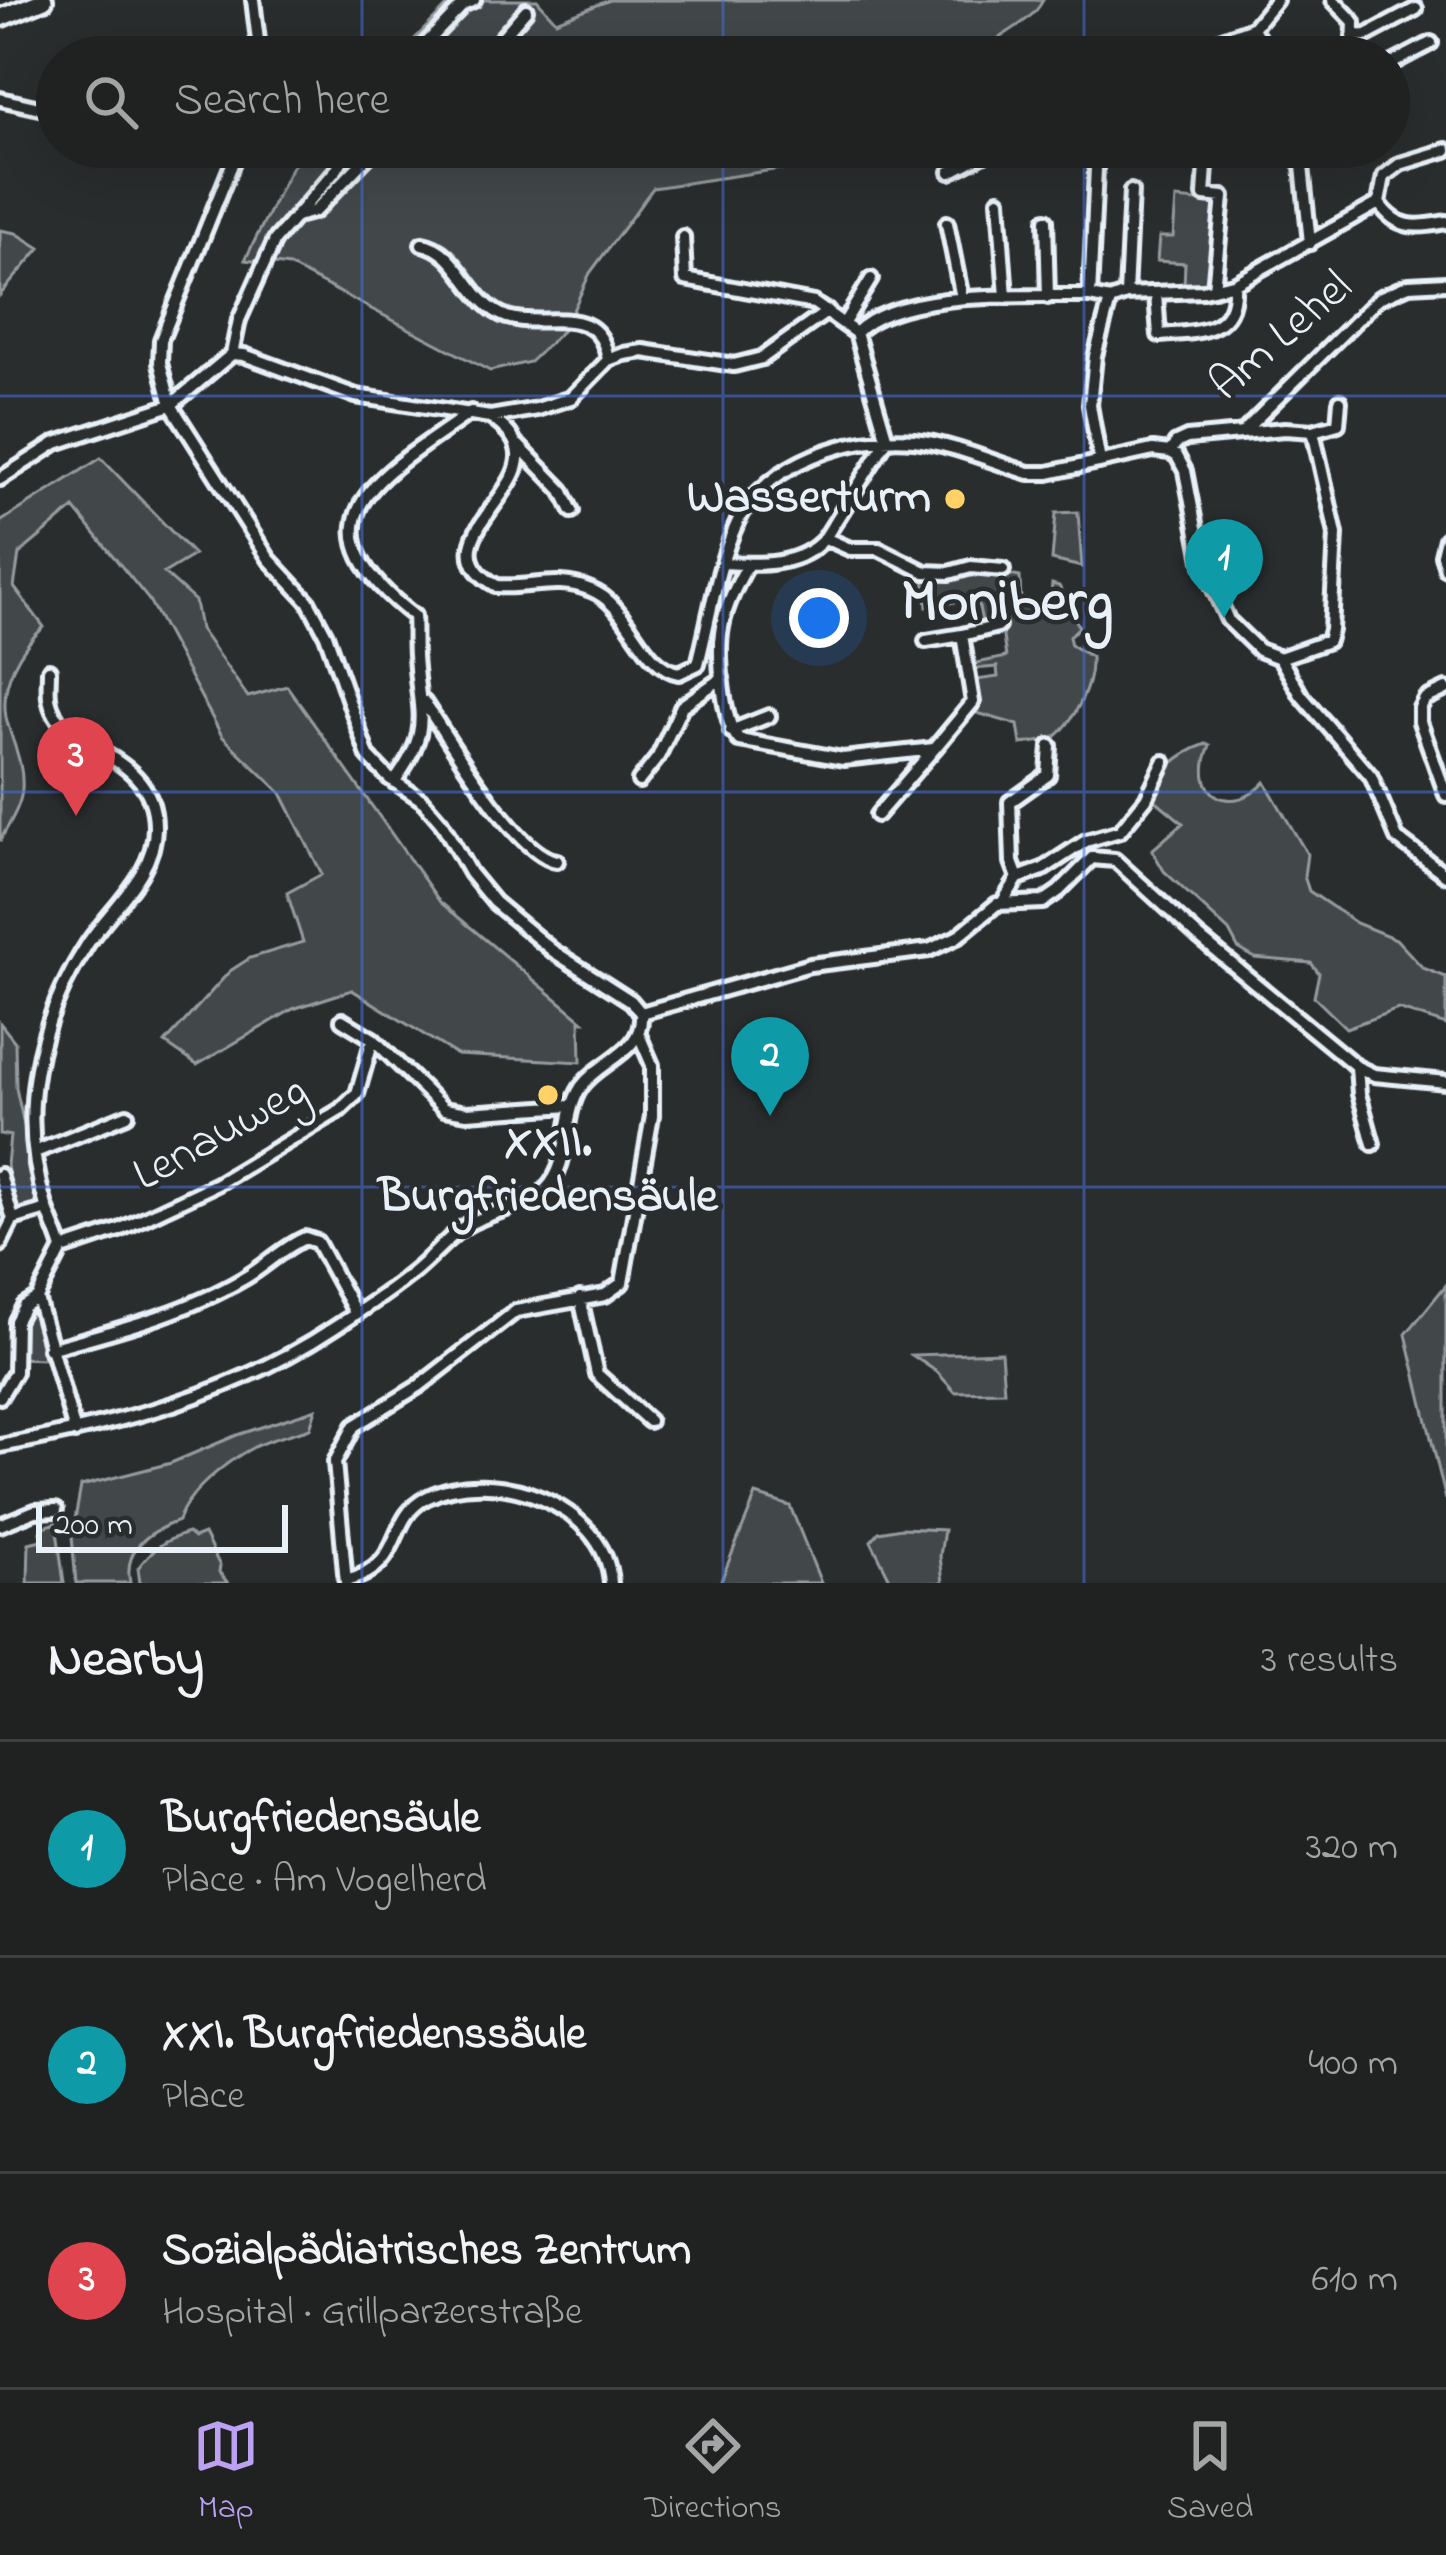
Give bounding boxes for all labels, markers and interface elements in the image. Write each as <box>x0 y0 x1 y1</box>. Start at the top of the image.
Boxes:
search box <box>36 36 1410 168</box>
icon: search <box>78 69 144 135</box>
text: Search here <box>174 69 390 135</box>
street label: Am Lehel <box>1195 255 1369 419</box>
place label: Wasserturm <box>687 464 931 534</box>
marker: Wasserturm <box>942 486 968 512</box>
pin: 1 <box>1185 519 1263 618</box>
district label: Moniberg <box>901 561 1113 649</box>
your location <box>789 588 849 648</box>
pin: 3 <box>37 717 115 816</box>
pin: 2 <box>731 1017 809 1116</box>
street label: Lenauweg <box>121 1057 322 1212</box>
marker: XXII. Burgfriedensäule <box>535 1082 561 1108</box>
place label: XXII. Burgfriedensäule <box>376 1108 719 1235</box>
scale bar <box>36 1499 288 1552</box>
text: 200 m <box>54 1502 133 1550</box>
text: Nearby <box>48 1624 204 1699</box>
text: 3 results <box>1261 1633 1398 1690</box>
text: Burgfriedensäule <box>162 1787 480 1853</box>
text: 1 <box>81 1820 93 1877</box>
text: 320 m <box>1306 1820 1398 1877</box>
text: Place · Am Vogelherd <box>162 1853 487 1910</box>
text: XXI. Burgfriedenssäule <box>162 2003 586 2069</box>
text: 2 <box>77 2036 97 2093</box>
text: 400 m <box>1308 2036 1398 2093</box>
text: Place <box>162 2069 245 2126</box>
text: Sozialpädiatrisches Zentrum <box>162 2219 691 2285</box>
text: 3 <box>79 2252 95 2309</box>
text: 610 m <box>1312 2252 1398 2309</box>
text: Hospital · Grillparzerstraße <box>162 2285 582 2342</box>
tab: Map <box>193 2413 259 2533</box>
tab: Directions <box>644 2413 782 2533</box>
tab: Saved <box>1167 2413 1253 2533</box>

